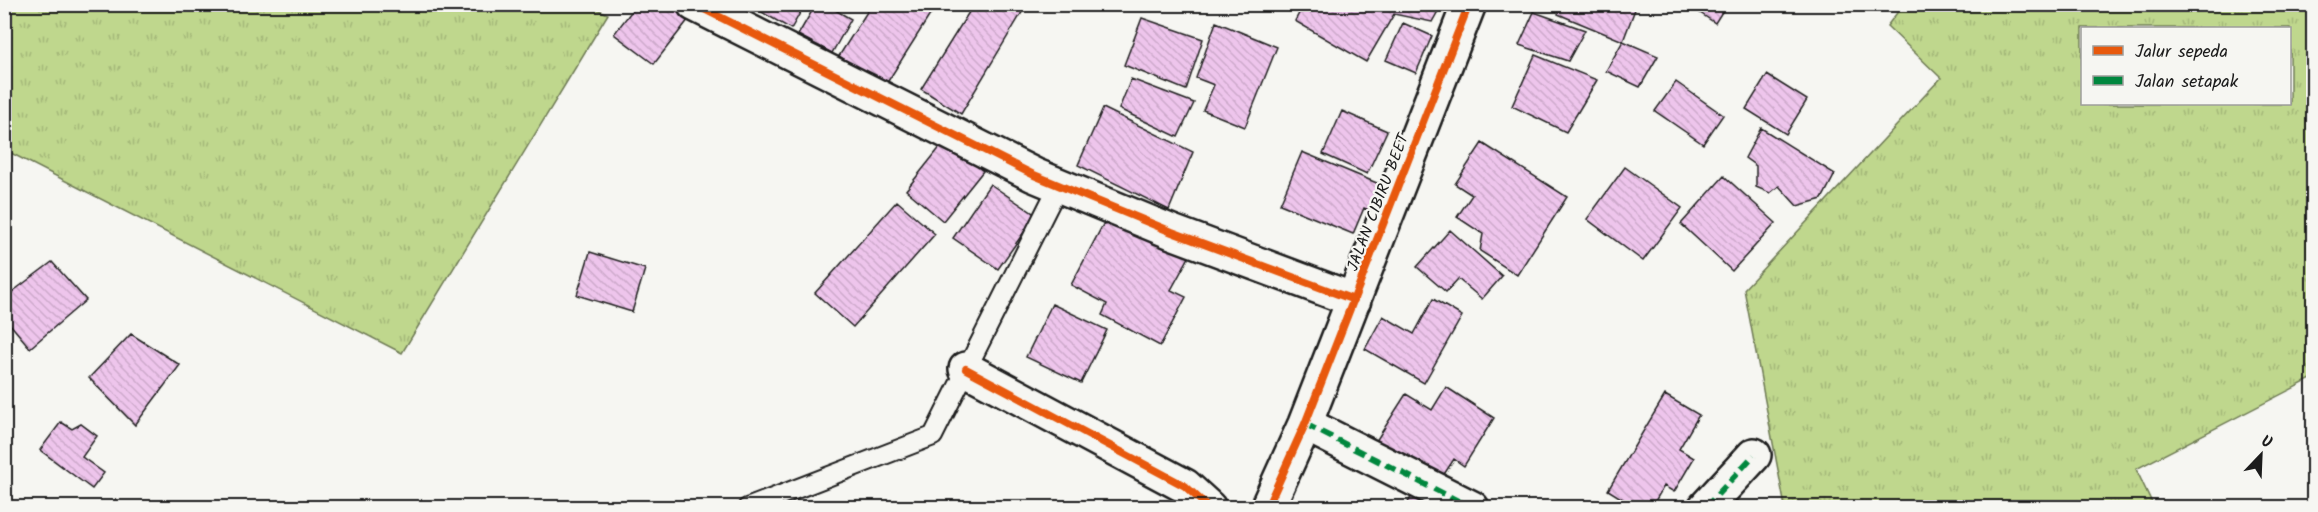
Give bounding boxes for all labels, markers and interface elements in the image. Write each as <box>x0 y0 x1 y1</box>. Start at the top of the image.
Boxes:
legend <box>2081 27 2291 105</box>
text: Jalur sepeda <box>2135 38 2228 67</box>
text: Jalan setapak <box>2135 68 2239 97</box>
street label: JALAN CIBIRU BEET <box>1341 129 1417 275</box>
north arrow <box>2231 425 2291 485</box>
text: U <box>2257 429 2276 456</box>

